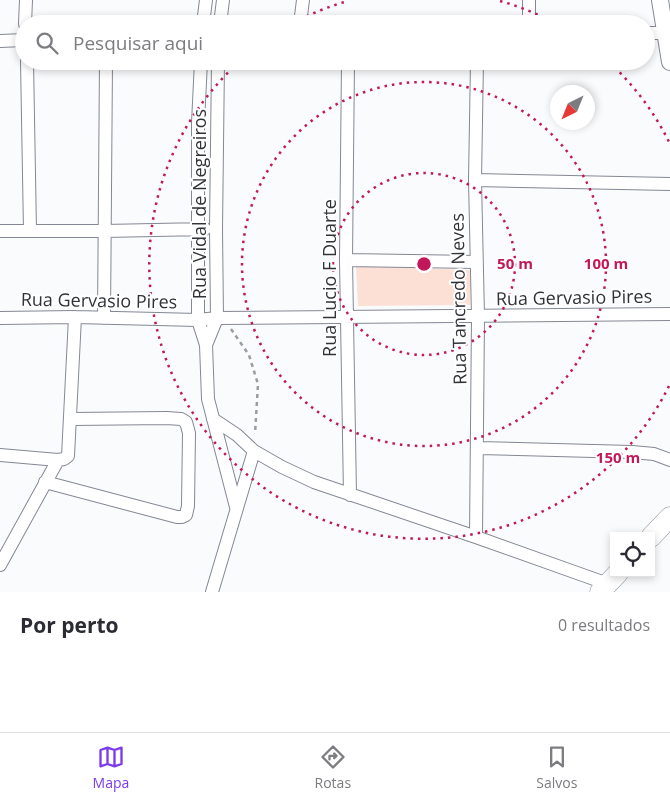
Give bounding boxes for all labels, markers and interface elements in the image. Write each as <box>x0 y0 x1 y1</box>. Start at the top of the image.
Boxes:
search box <box>15 15 655 70</box>
icon: search <box>33 29 61 57</box>
text: Pesquisar aqui <box>73 30 203 56</box>
north arrow <box>550 85 595 130</box>
street label: Rua Vidal de Negreiros <box>187 109 211 299</box>
street label: Rua Lucio F Duarte <box>317 199 341 357</box>
street label: Rua Tancredo Neves <box>445 213 471 385</box>
text: 50 m <box>497 253 533 273</box>
text: 100 m <box>584 253 628 273</box>
centre of rings <box>415 255 433 273</box>
street label: Rua Gervasio Pires <box>496 284 652 310</box>
street label: Rua Gervasio Pires <box>21 287 177 313</box>
text: 150 m <box>596 447 640 467</box>
map controls <box>610 532 655 577</box>
button: locate <box>610 532 655 577</box>
text: Por perto <box>20 611 119 639</box>
text: 0 resultados <box>558 614 650 636</box>
tab: Mapa <box>93 743 129 792</box>
tab: Rotas <box>315 743 351 792</box>
tab: Salvos <box>536 743 577 792</box>

